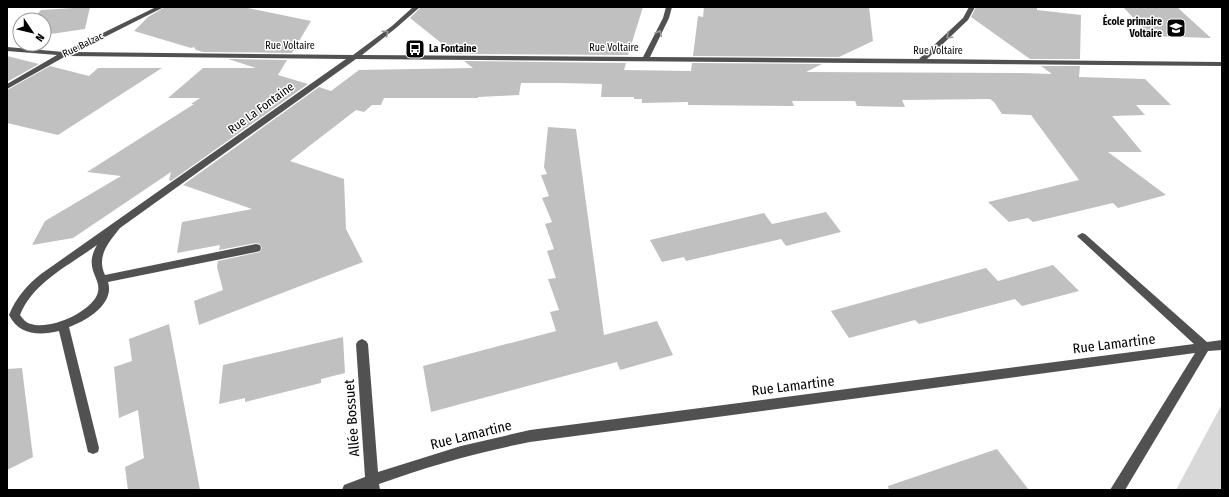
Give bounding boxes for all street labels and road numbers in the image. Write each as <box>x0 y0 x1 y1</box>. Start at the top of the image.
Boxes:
street label: Rue Balzac <box>61 30 106 60</box>
street label: Rue Voltaire <box>265 40 315 52</box>
street label: Rue Voltaire <box>589 42 639 54</box>
street label: Rue Voltaire <box>913 45 963 57</box>
street label: Rue La Fontaine <box>225 79 297 137</box>
street label: Rue Lamartine <box>1072 330 1156 357</box>
street label: Rue Lamartine <box>751 372 835 399</box>
street label: Allée Bossuet <box>341 378 363 457</box>
street label: Rue Lamartine <box>429 417 513 453</box>

